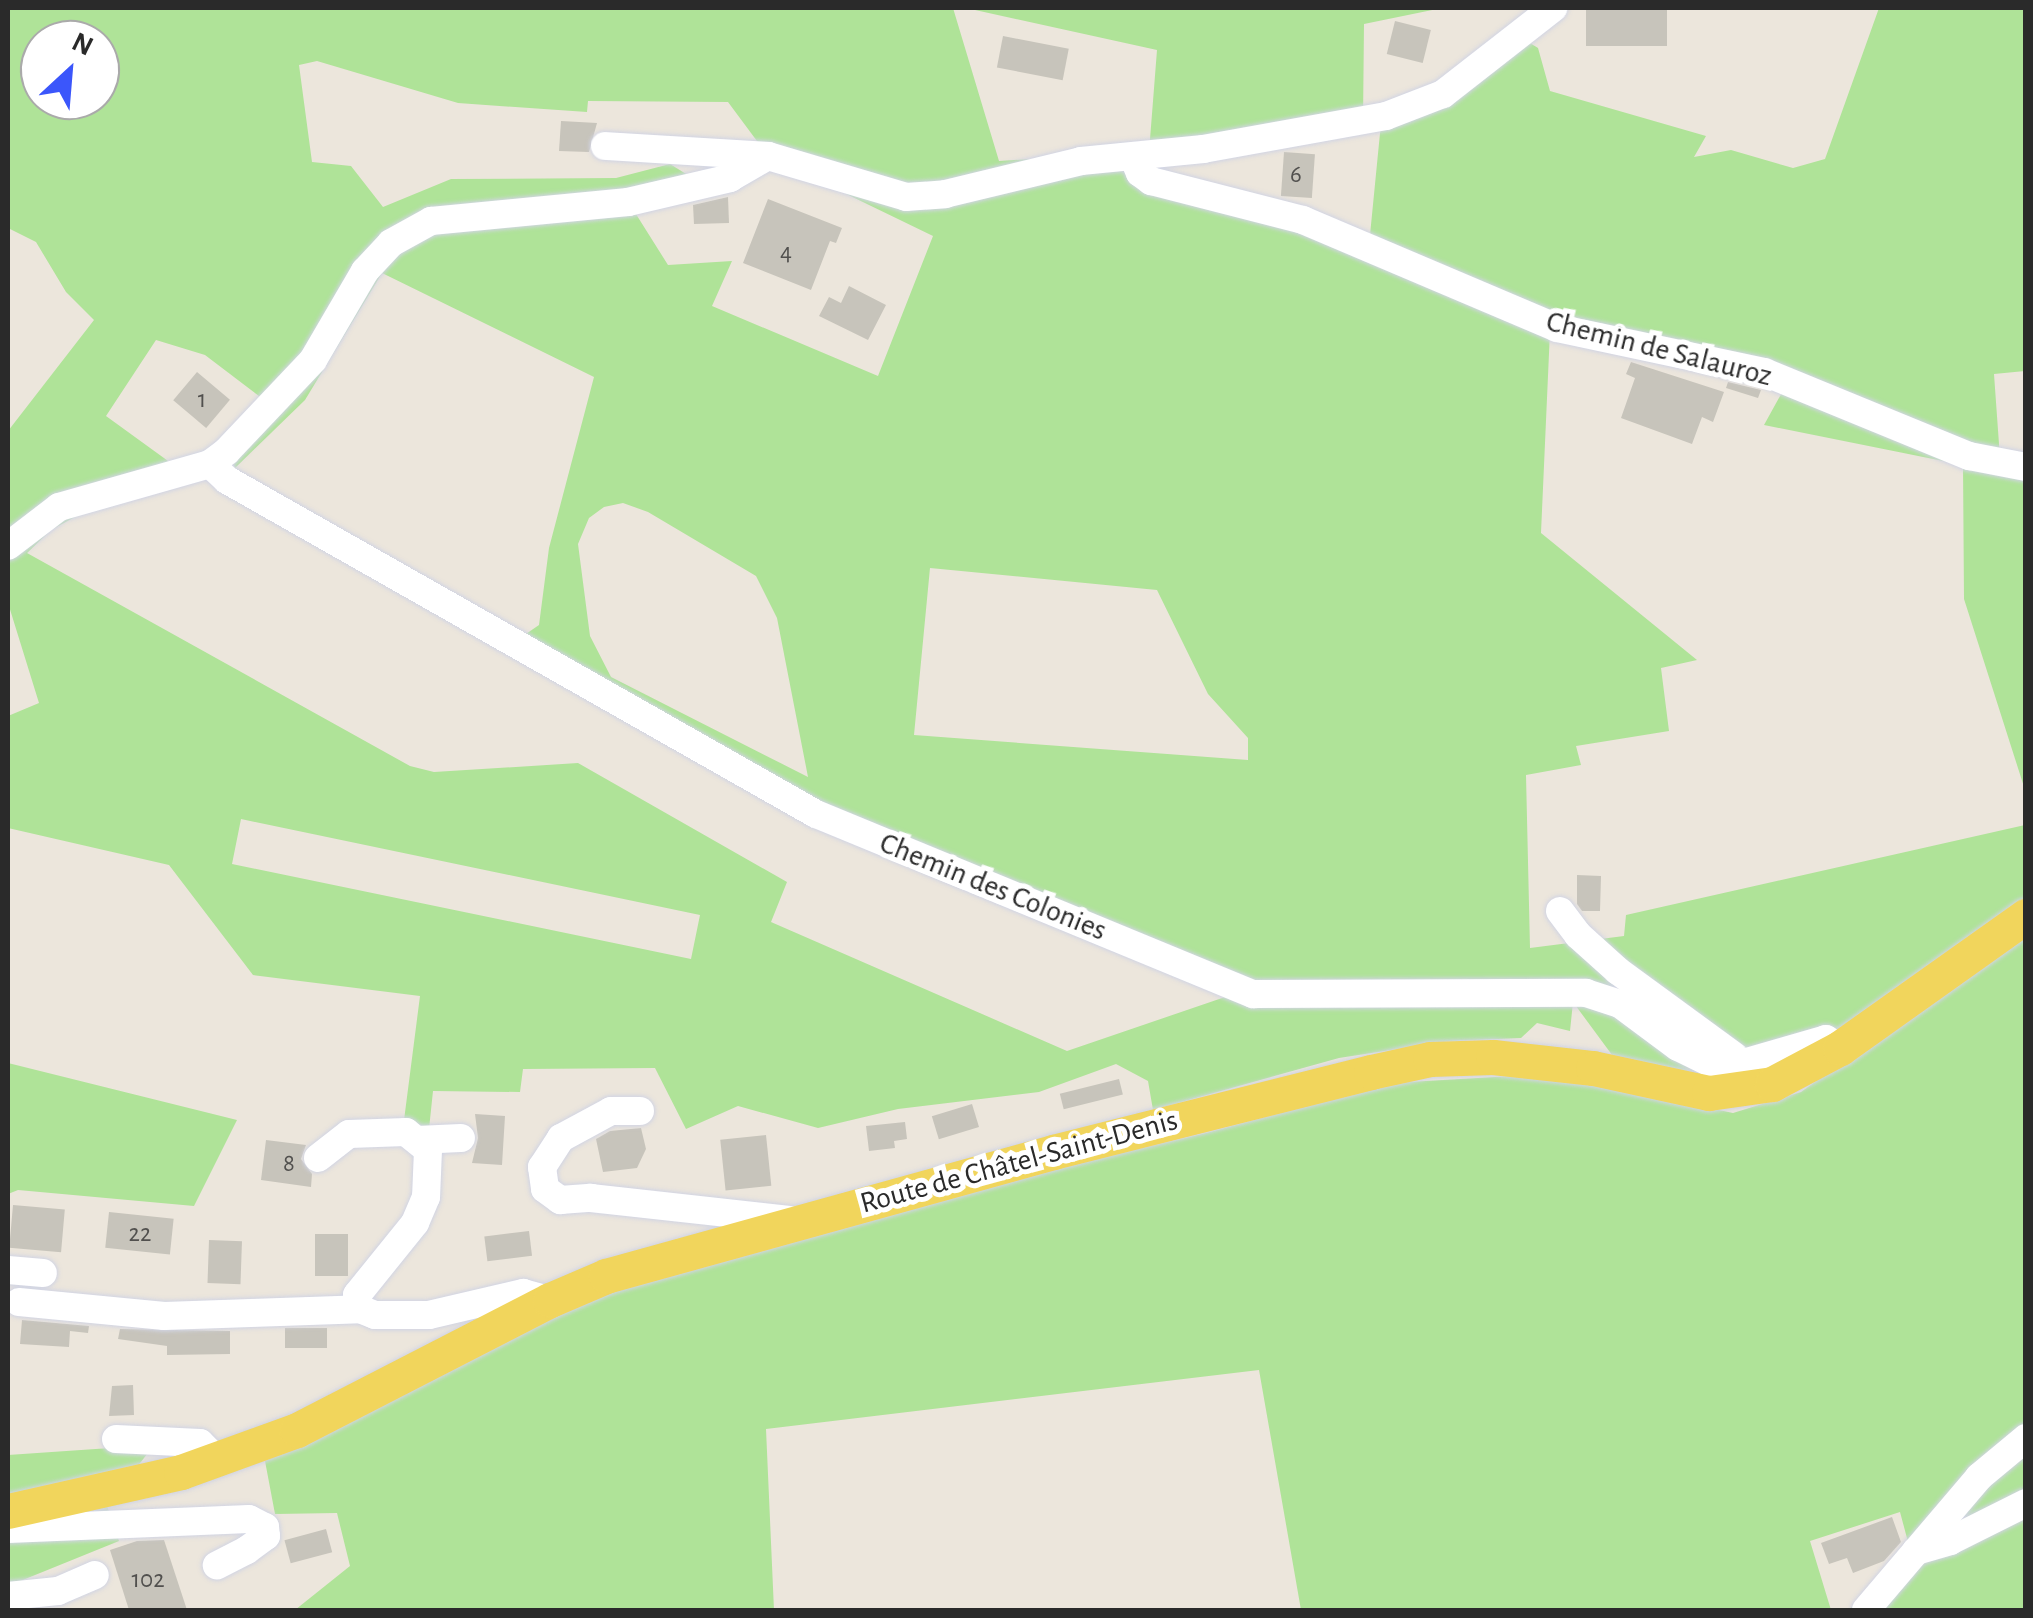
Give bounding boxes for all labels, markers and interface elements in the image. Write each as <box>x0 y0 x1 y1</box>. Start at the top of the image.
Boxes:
north arrow <box>20 20 120 120</box>
text: N <box>67 28 97 62</box>
house number: 6 <box>1290 160 1302 190</box>
house number: 4 <box>780 238 792 268</box>
street label: Chemin de Salauroz <box>1543 304 1775 394</box>
house number: 1 <box>198 385 206 415</box>
street label: Chemin des Colonies <box>874 825 1112 949</box>
street label: Route de Châtel-Saint-Denis <box>856 1102 1182 1222</box>
house number: 8 <box>283 1149 295 1179</box>
house number: 22 <box>129 1219 151 1249</box>
house number: 102 <box>131 1565 165 1595</box>

